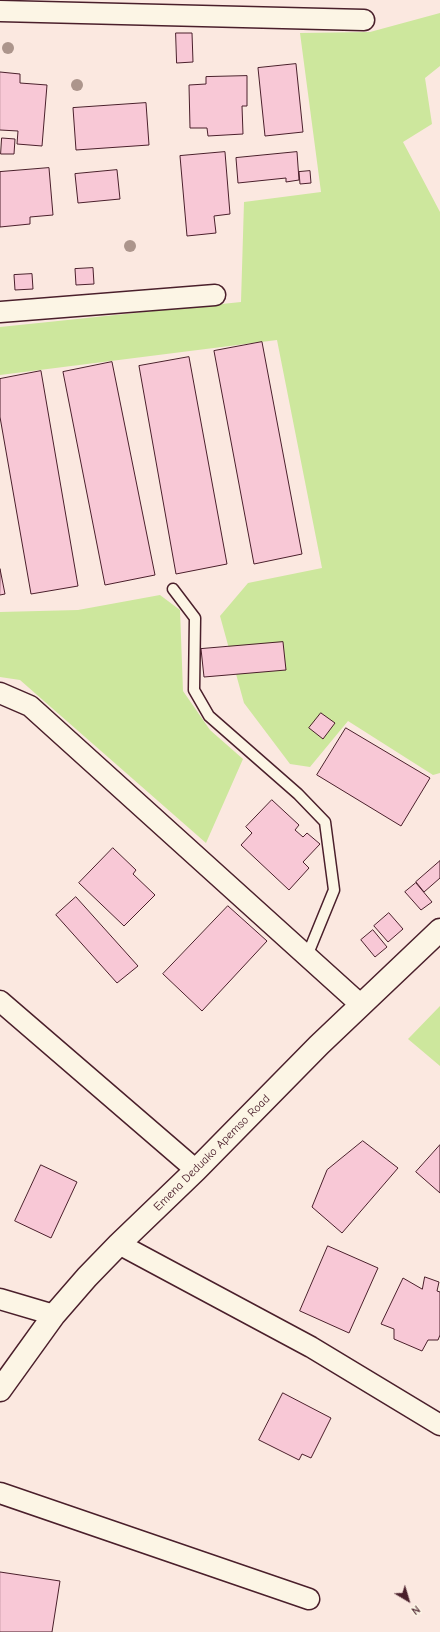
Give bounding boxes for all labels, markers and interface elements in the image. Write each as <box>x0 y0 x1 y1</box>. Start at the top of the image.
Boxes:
street label: Emena Deduako Apemso Road <box>151 1092 273 1214</box>
north arrow <box>388 1580 428 1620</box>
text: N <box>409 1603 423 1617</box>

